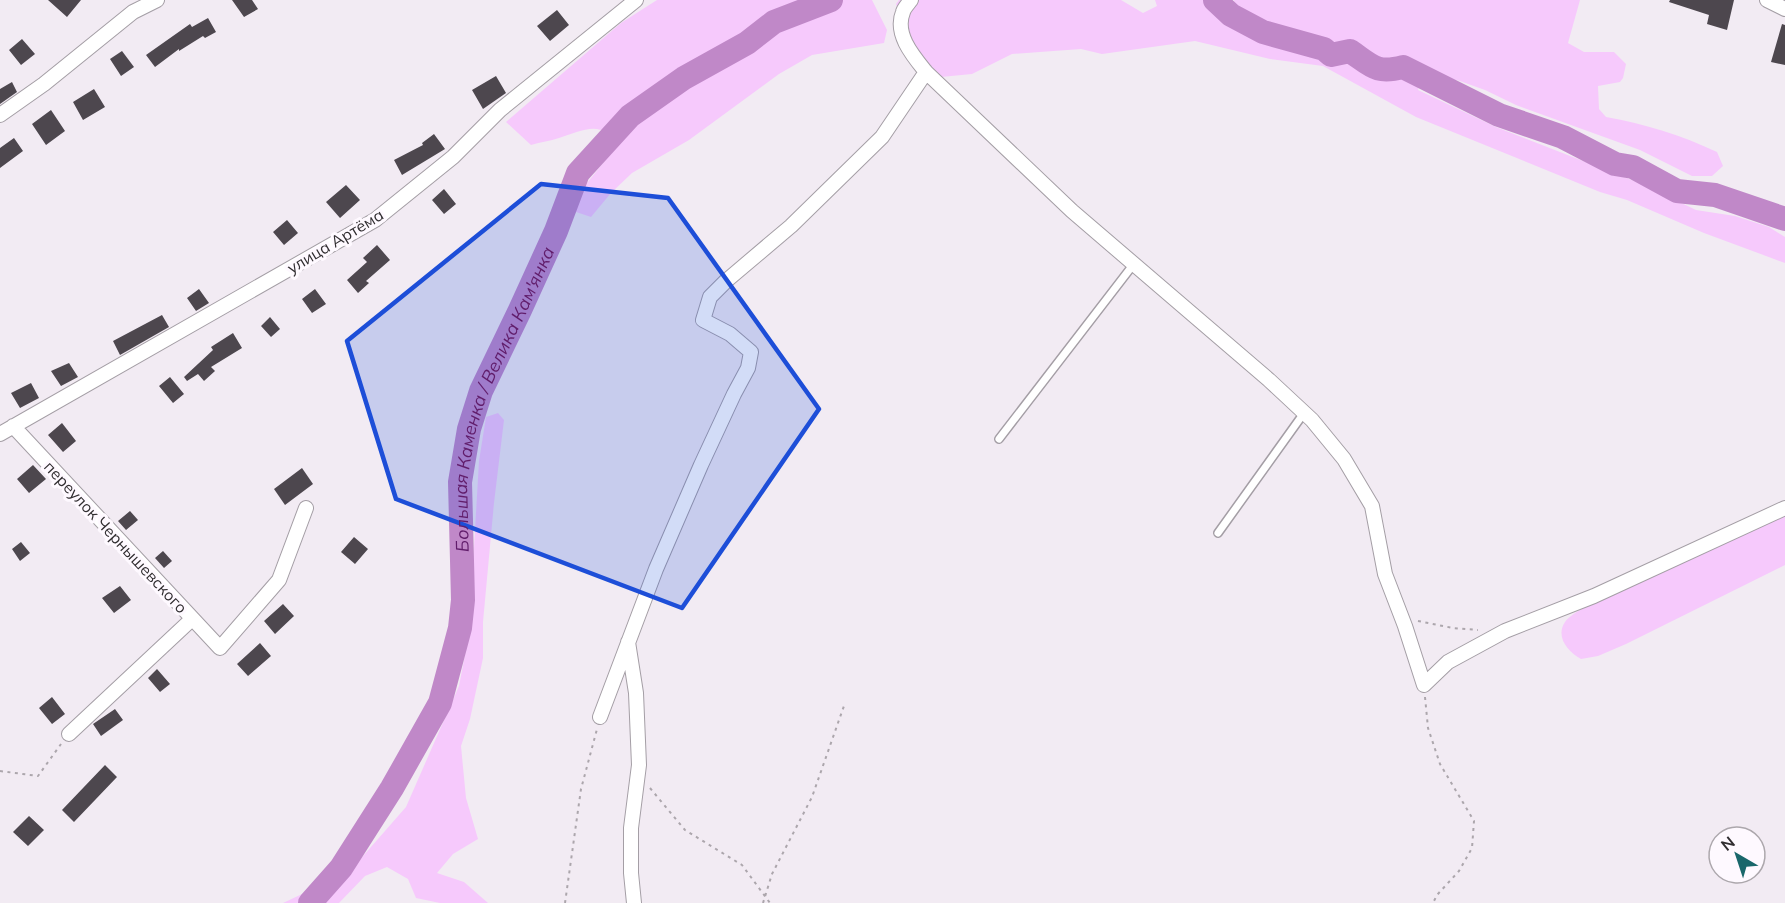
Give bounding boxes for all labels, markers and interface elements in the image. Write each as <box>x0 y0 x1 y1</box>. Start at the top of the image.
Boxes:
street label: улица Артёма <box>283 204 387 278</box>
water label: Большая Каменка / Велика Кам'янка <box>448 243 559 552</box>
street label: переулок Чернышевского <box>40 457 192 617</box>
north arrow <box>1707 825 1767 885</box>
text: N <box>1717 832 1739 855</box>

